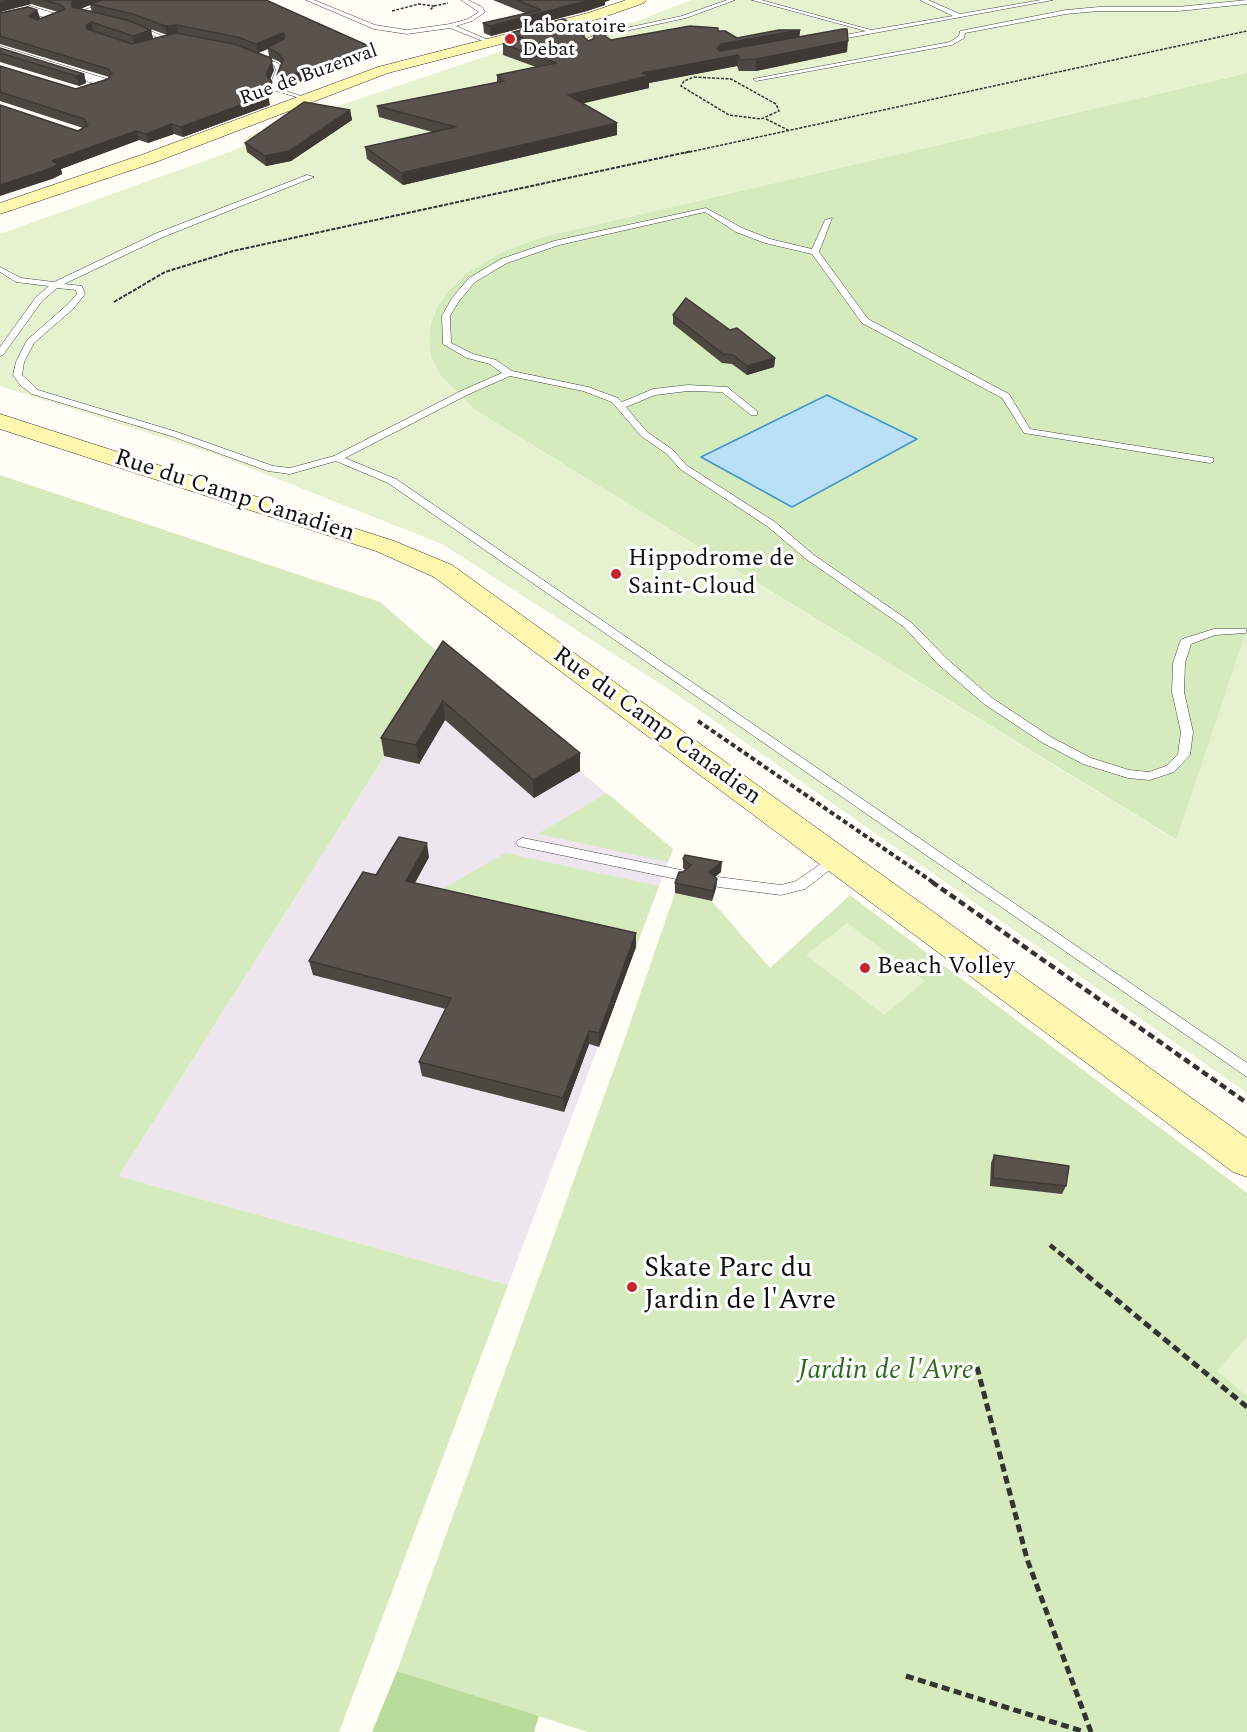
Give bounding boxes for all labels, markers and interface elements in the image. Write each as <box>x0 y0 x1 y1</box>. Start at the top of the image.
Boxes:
place label: Laboratoire Debat <box>522 16 626 63</box>
marker: Laboratoire Debat <box>503 32 517 46</box>
street label: Rue de Buzenval <box>237 40 381 112</box>
street label: Rue du Camp Canadien <box>110 445 358 549</box>
place label: Hippodrome de Saint-Cloud <box>628 546 795 602</box>
marker: Hippodrome de Saint-Cloud <box>609 567 623 581</box>
street label: Rue du Camp Canadien <box>546 642 766 812</box>
place label: Beach Volley <box>877 954 1015 982</box>
marker: Beach Volley <box>858 961 872 975</box>
place label: Skate Parc du Jardin de l'Avre <box>644 1254 836 1320</box>
marker: Skate Parc du Jardin de l'Avre <box>625 1280 639 1294</box>
park label: Jardin de l'Avre <box>798 1356 974 1390</box>

